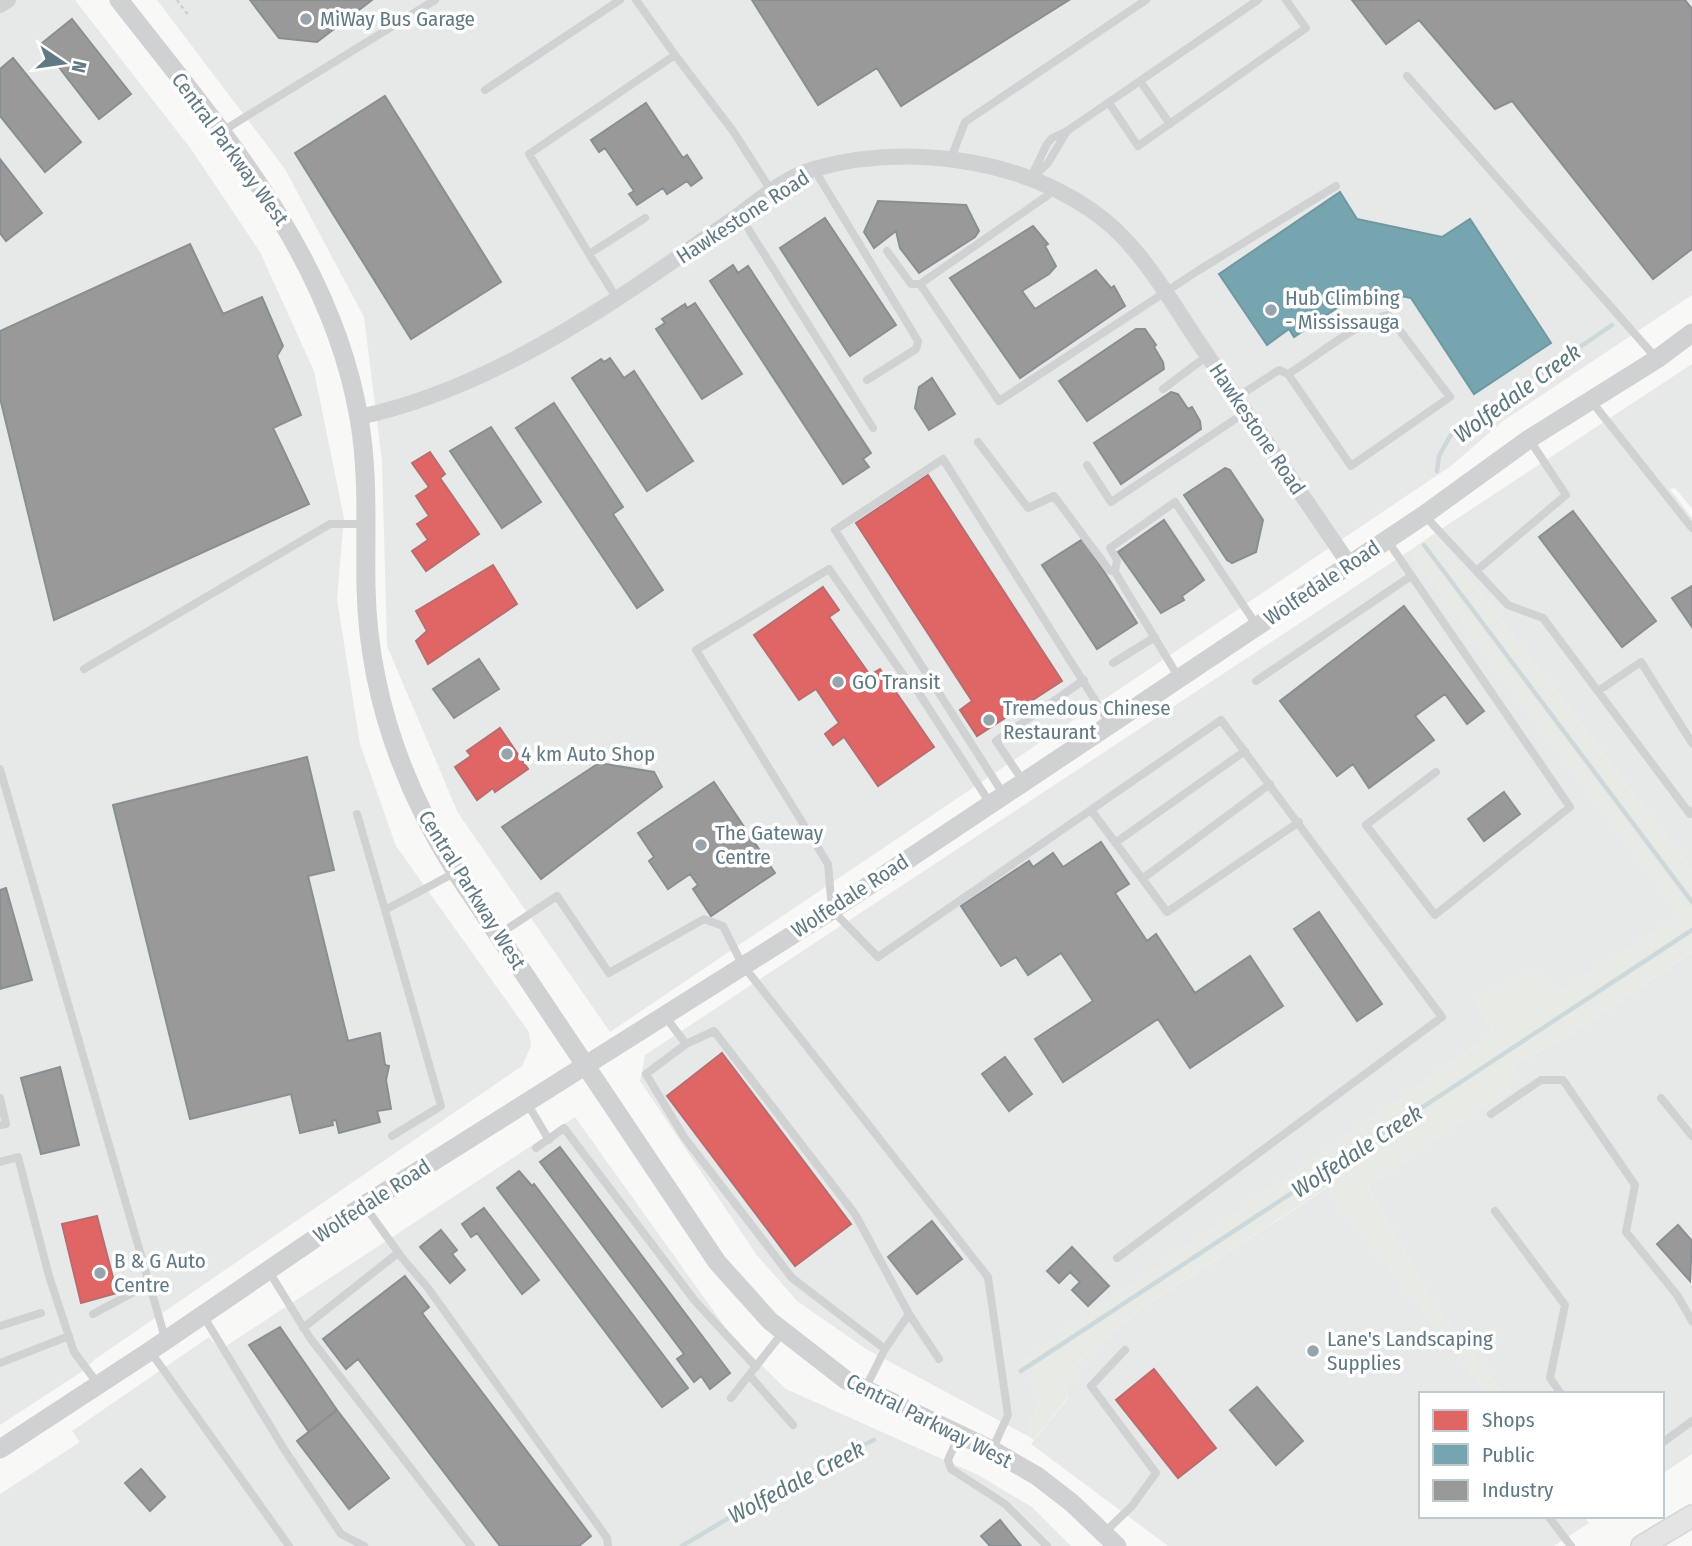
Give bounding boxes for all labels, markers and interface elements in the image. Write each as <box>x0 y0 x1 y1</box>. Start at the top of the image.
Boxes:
place label: MiWay Bus Garage <box>320 6 475 32</box>
marker: MiWay Bus Garage <box>298 11 314 27</box>
north arrow <box>28 28 98 98</box>
text: N <box>67 59 92 75</box>
street label: Central Parkway West <box>166 68 294 231</box>
street label: Hawkestone Road <box>672 164 814 270</box>
place label: Hub Climbing - Mississauga <box>1285 285 1400 335</box>
marker: Hub Climbing - Mississauga <box>1263 302 1279 318</box>
water label: Wolfedale Creek <box>1448 338 1586 448</box>
street label: Hawkestone Road <box>1203 358 1311 500</box>
street label: Wolfedale Road <box>1259 535 1385 631</box>
place label: GO Transit <box>852 669 941 695</box>
marker: GO Transit <box>830 674 846 690</box>
place label: Tremedous Chinese Restaurant <box>1003 695 1171 745</box>
marker: Tremedous Chinese Restaurant <box>981 712 997 728</box>
place label: 4 km Auto Shop <box>521 741 655 767</box>
marker: 4 km Auto Shop <box>499 746 515 762</box>
street label: Central Parkway West <box>413 806 531 974</box>
place label: The Gateway Centre <box>715 820 824 870</box>
marker: The Gateway Centre <box>693 837 709 853</box>
street label: Wolfedale Road <box>787 849 913 943</box>
water label: Wolfedale Creek <box>1286 1098 1428 1204</box>
street label: Wolfedale Road <box>309 1154 435 1248</box>
place label: B & G Auto Centre <box>114 1248 206 1298</box>
marker: B & G Auto Centre <box>92 1265 108 1281</box>
place label: Lane's Landscaping Supplies <box>1327 1326 1493 1376</box>
marker: Lane's Landscaping Supplies <box>1305 1343 1321 1359</box>
street label: Central Parkway West <box>842 1368 1016 1474</box>
legend <box>1419 1392 1664 1518</box>
text: Shops <box>1482 1407 1535 1433</box>
water label: Wolfedale Creek <box>723 1434 869 1530</box>
text: Public <box>1482 1442 1534 1468</box>
text: Industry <box>1482 1477 1554 1503</box>

